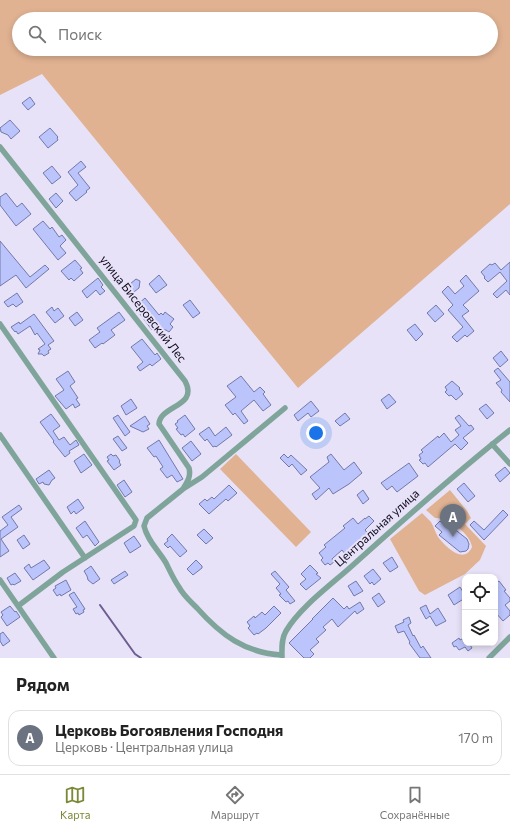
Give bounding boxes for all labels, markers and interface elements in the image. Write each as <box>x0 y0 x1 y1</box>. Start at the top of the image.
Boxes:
search box <box>12 12 498 56</box>
icon: search <box>26 23 48 45</box>
text: Поиск <box>58 25 102 43</box>
street label: улица Бисеровский Лес <box>98 252 190 365</box>
your location <box>306 423 326 443</box>
street label: Центральная улица <box>331 486 421 569</box>
pin: A <box>440 504 466 537</box>
map controls <box>462 574 498 646</box>
button: locate <box>462 574 498 610</box>
button: layers <box>462 610 498 646</box>
text: Рядом <box>16 674 70 695</box>
text: Церковь Богоявления Господня <box>55 721 283 739</box>
text: A <box>25 730 35 746</box>
text: 170 m <box>458 730 493 746</box>
text: Церковь · Центральная улица <box>55 739 233 755</box>
tab: Карта <box>60 784 90 821</box>
tab: Маршрут <box>211 784 259 821</box>
tab: Сохранённые <box>380 784 450 821</box>

